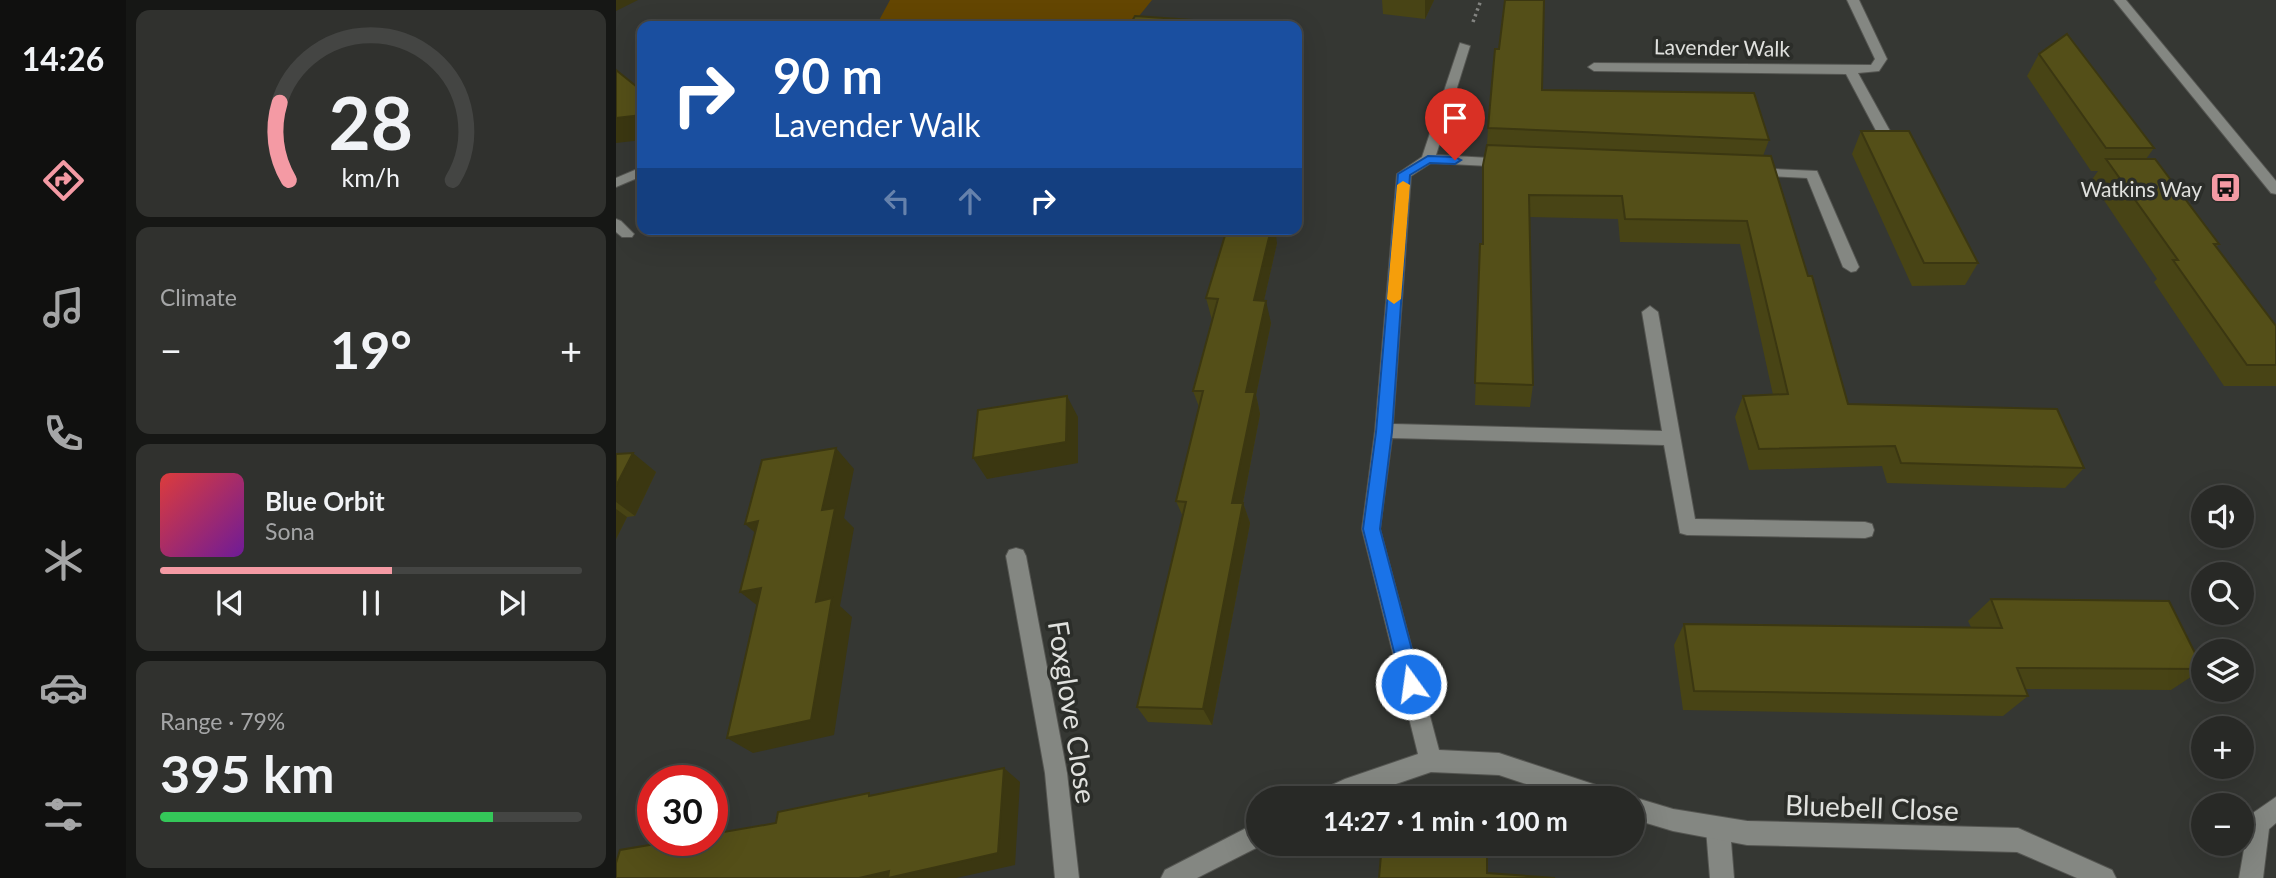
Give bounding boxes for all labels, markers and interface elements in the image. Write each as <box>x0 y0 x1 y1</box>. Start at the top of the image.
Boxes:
street label: Lavender Walk <box>1654 33 1791 61</box>
text: 14:26 <box>22 39 104 78</box>
text: 90 m <box>773 46 883 104</box>
icon: right <box>658 49 749 140</box>
text: 28 <box>329 78 413 166</box>
pin <box>1425 88 1485 160</box>
icon: arrive <box>1436 99 1474 137</box>
text: Lavender Walk <box>773 105 980 144</box>
icon: directions <box>39 156 88 205</box>
text: km/h <box>342 161 400 191</box>
bus stop icon: Watkins Way <box>2208 171 2242 205</box>
place label: Watkins Way <box>2080 176 2202 201</box>
icon: left <box>878 182 916 220</box>
icon: ahead <box>951 182 989 220</box>
icon: right <box>1024 182 1062 220</box>
icon: music <box>39 283 88 332</box>
text: Climate <box>160 283 237 311</box>
text: 19° <box>330 318 412 380</box>
text: − <box>160 327 182 373</box>
text: + <box>560 327 582 373</box>
icon: phone <box>39 409 88 458</box>
text: Blue Orbit <box>265 485 385 517</box>
map controls <box>2191 485 2254 856</box>
button: sound <box>2191 485 2254 548</box>
text: Sona <box>265 517 315 545</box>
icon: climate <box>39 536 88 585</box>
button: search <box>2191 562 2254 625</box>
icon: previous <box>211 584 249 622</box>
icon: pause <box>352 584 390 622</box>
icon: next <box>493 584 531 622</box>
street label: Foxglove Close <box>1042 618 1104 806</box>
button: layers <box>2191 639 2254 702</box>
position arrow <box>1374 647 1448 721</box>
icon: car <box>39 663 88 712</box>
text: Range · 79% <box>160 707 285 735</box>
button: + <box>2191 716 2254 779</box>
text: 395 km <box>160 742 334 804</box>
speed limit sign: 30 <box>637 765 728 856</box>
street label: Bluebell Close <box>1785 787 1959 827</box>
icon: filters <box>39 790 88 839</box>
button: − <box>2191 793 2254 856</box>
text: 14:27 · 1 min · 100 m <box>1323 805 1568 837</box>

